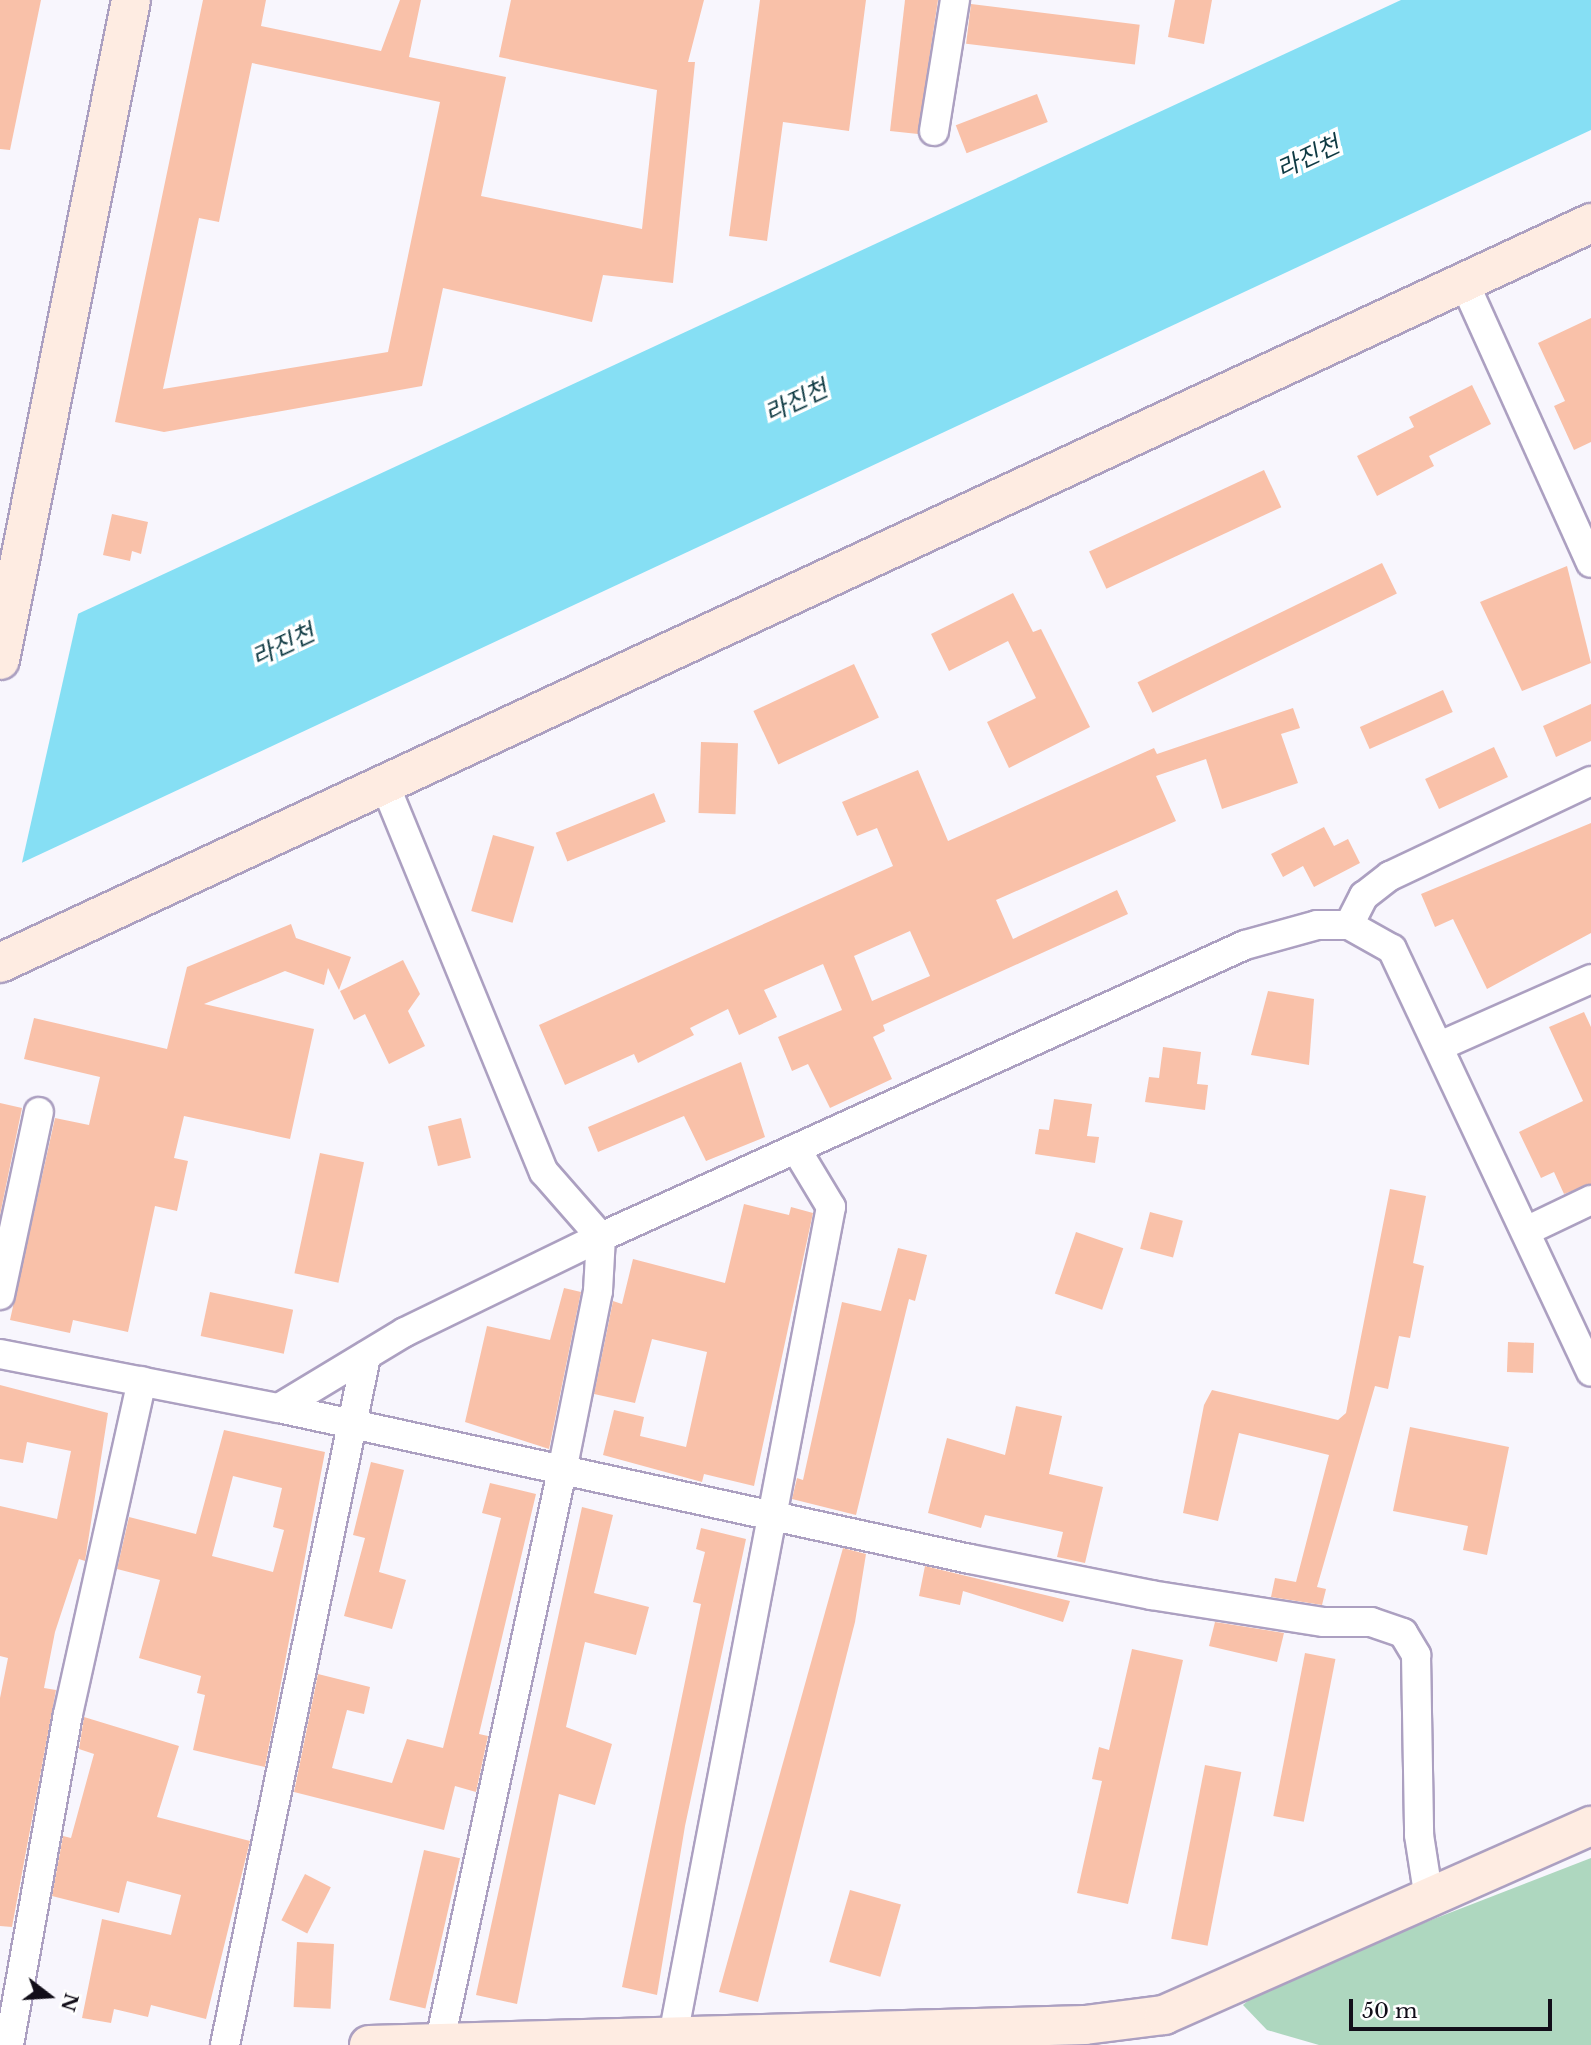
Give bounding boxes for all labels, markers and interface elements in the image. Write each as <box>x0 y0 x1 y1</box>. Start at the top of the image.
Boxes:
water label: 라진천 <box>1272 130 1344 184</box>
water label: 라진천 <box>760 374 832 428</box>
water label: 라진천 <box>247 618 319 672</box>
north arrow <box>14 1961 84 2031</box>
scale bar <box>1353 1986 1556 2030</box>
text: N <box>56 1990 83 2014</box>
text: 50 m <box>1362 1998 1417 2024</box>

